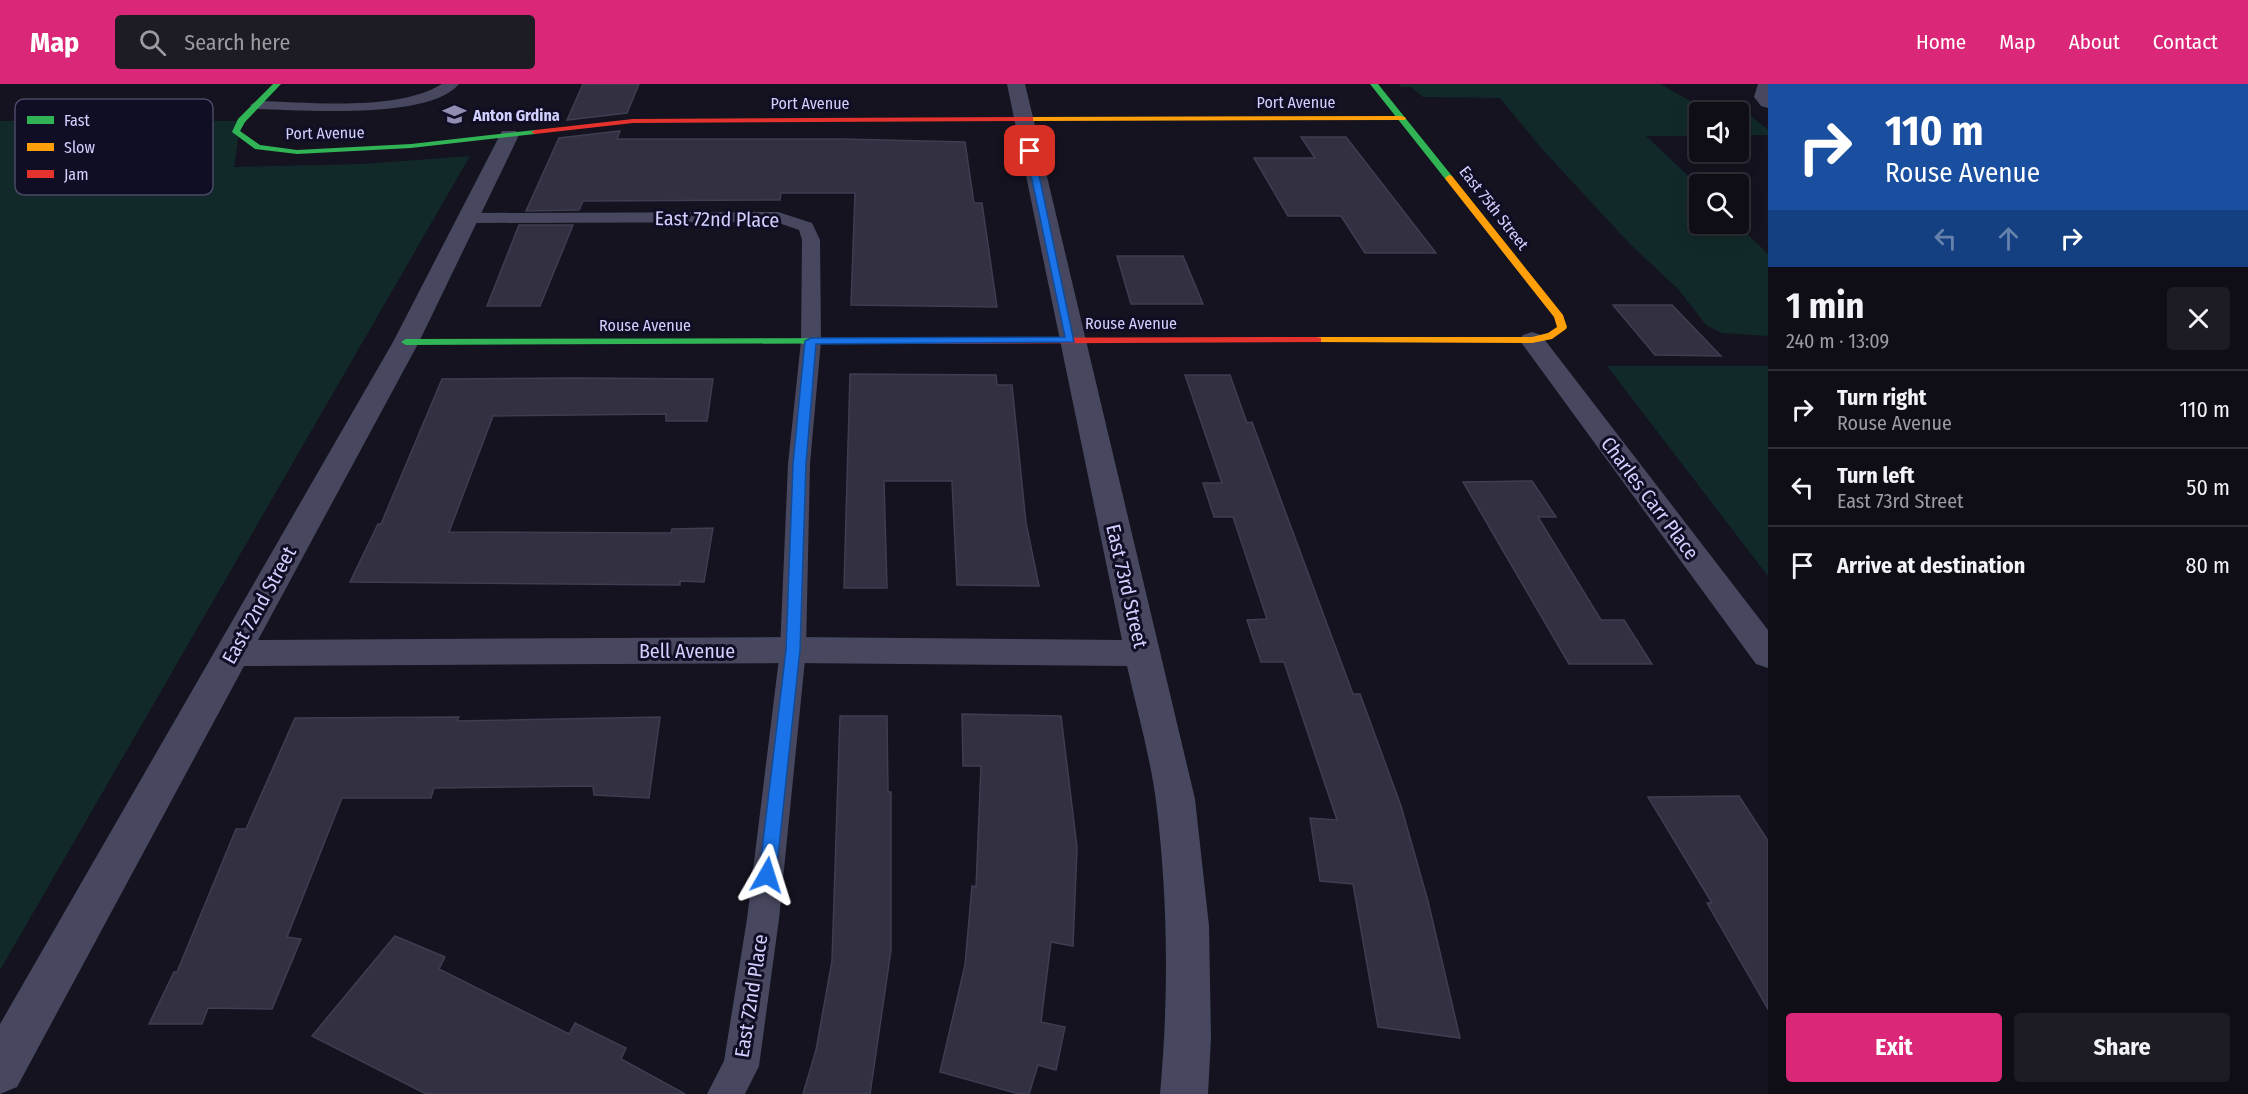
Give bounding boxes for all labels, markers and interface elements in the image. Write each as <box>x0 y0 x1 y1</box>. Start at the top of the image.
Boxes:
search box <box>115 15 535 69</box>
text: Map <box>30 26 79 59</box>
icon: search <box>136 26 169 59</box>
text: Search here <box>184 29 290 56</box>
text: Home <box>1916 29 1966 55</box>
text: Map <box>1999 29 2036 55</box>
text: About <box>2069 29 2120 55</box>
text: Contact <box>2153 29 2218 55</box>
street label: Port Avenue <box>1257 93 1336 112</box>
street label: Port Avenue <box>771 94 850 113</box>
legend <box>15 99 213 195</box>
school or university icon: Anton Grdina <box>442 102 468 128</box>
map controls <box>1689 102 1749 234</box>
button: sound <box>1689 102 1749 162</box>
place label: Anton Grdina <box>472 106 560 125</box>
text: 110 m <box>1885 106 1984 156</box>
icon: right <box>1786 108 1864 186</box>
text: Fast <box>64 111 91 130</box>
street label: Port Avenue <box>285 123 365 143</box>
pin <box>1004 125 1055 176</box>
icon: arrive <box>1013 134 1046 167</box>
text: Slow <box>64 138 95 157</box>
text: Rouse Avenue <box>1885 157 2040 189</box>
street label: East 75th Street <box>1455 162 1533 254</box>
text: Jam <box>64 165 89 184</box>
button: search <box>1689 174 1749 234</box>
street label: East 72nd Place <box>655 206 779 232</box>
icon: left <box>1929 222 1962 255</box>
icon: ahead <box>1992 222 2025 255</box>
icon: right <box>2055 222 2088 255</box>
text: 1 min <box>1786 284 1864 328</box>
button: close <box>2167 287 2230 350</box>
street label: Rouse Avenue <box>1085 314 1177 333</box>
street label: Rouse Avenue <box>599 316 691 335</box>
text: 240 m · 13:09 <box>1786 329 1889 353</box>
text: Turn right <box>1837 384 1926 411</box>
icon: right <box>1786 393 1819 426</box>
text: 110 m <box>2180 396 2230 423</box>
text: Rouse Avenue <box>1837 411 1952 435</box>
street label: Charles Carr Place <box>1596 432 1704 564</box>
text: Turn left <box>1837 462 1915 489</box>
icon: left <box>1786 471 1819 504</box>
text: 50 m <box>2186 474 2230 501</box>
text: East 73rd Street <box>1837 489 1964 513</box>
street label: East 73rd Street <box>1101 522 1153 651</box>
street label: East 72nd Street <box>217 542 301 668</box>
icon: arrive <box>1786 549 1819 582</box>
text: Arrive at destination <box>1837 552 2025 579</box>
text: 80 m <box>2185 552 2230 579</box>
street label: Bell Avenue <box>639 639 735 663</box>
position arrow <box>735 843 799 907</box>
street label: East 72nd Place <box>729 933 773 1059</box>
button: Exit <box>1786 1013 2002 1082</box>
button: Share <box>2014 1013 2230 1082</box>

